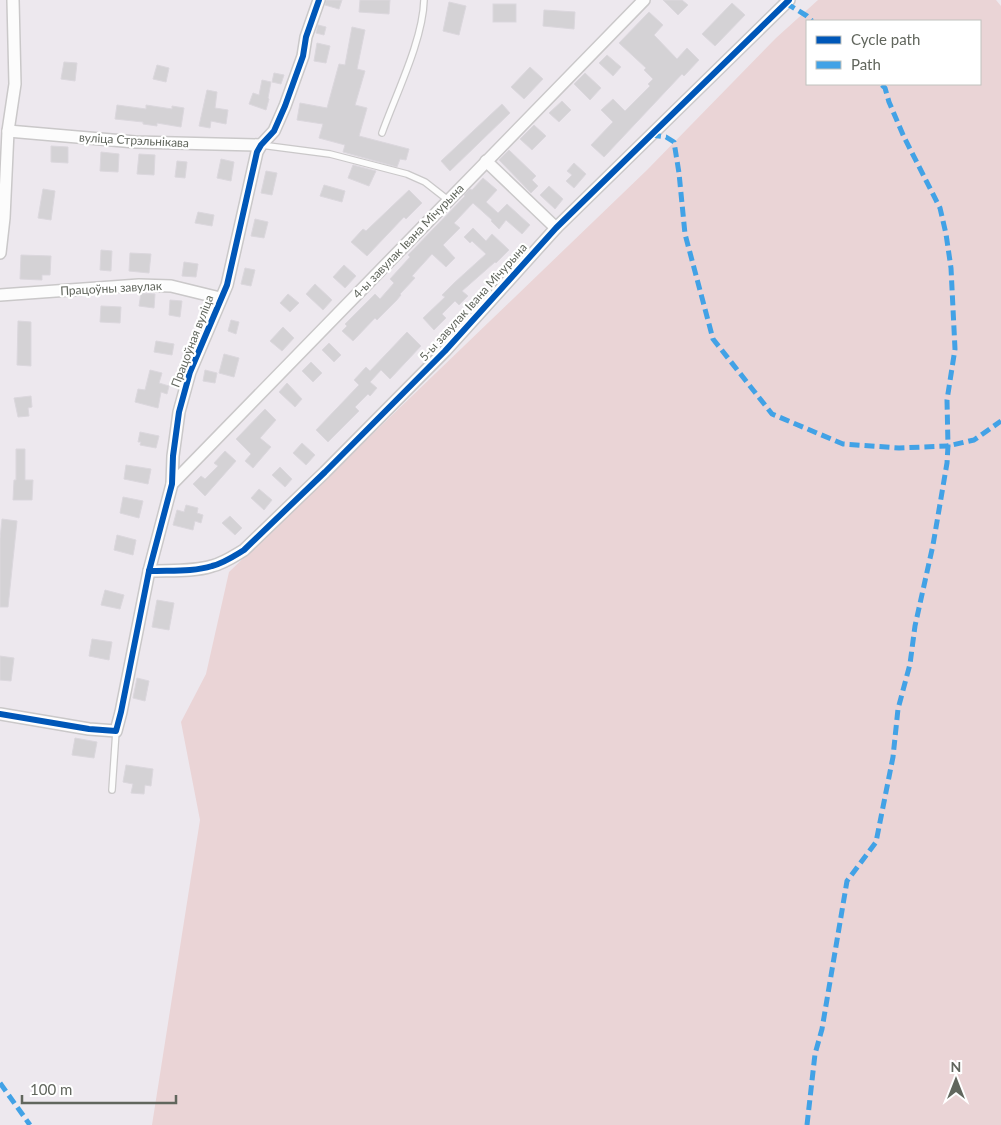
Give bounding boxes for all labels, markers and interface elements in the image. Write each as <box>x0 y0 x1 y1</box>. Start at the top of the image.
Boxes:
legend <box>806 20 981 85</box>
text: Cycle path <box>851 30 920 48</box>
text: Path <box>851 55 881 73</box>
street label: вуліца Стрэльнікава <box>79 130 189 150</box>
street label: 4-ы завулак Івана Мічурына <box>349 181 467 301</box>
street label: 5-ы завулак Івана Мічурына <box>416 240 530 364</box>
street label: Працоўны завулак <box>60 278 163 298</box>
street label: Працоўная вуліца <box>168 293 217 389</box>
north arrow <box>931 1055 981 1105</box>
text: N <box>951 1058 961 1075</box>
scale bar <box>22 1072 176 1104</box>
text: 100 m <box>30 1080 72 1098</box>

